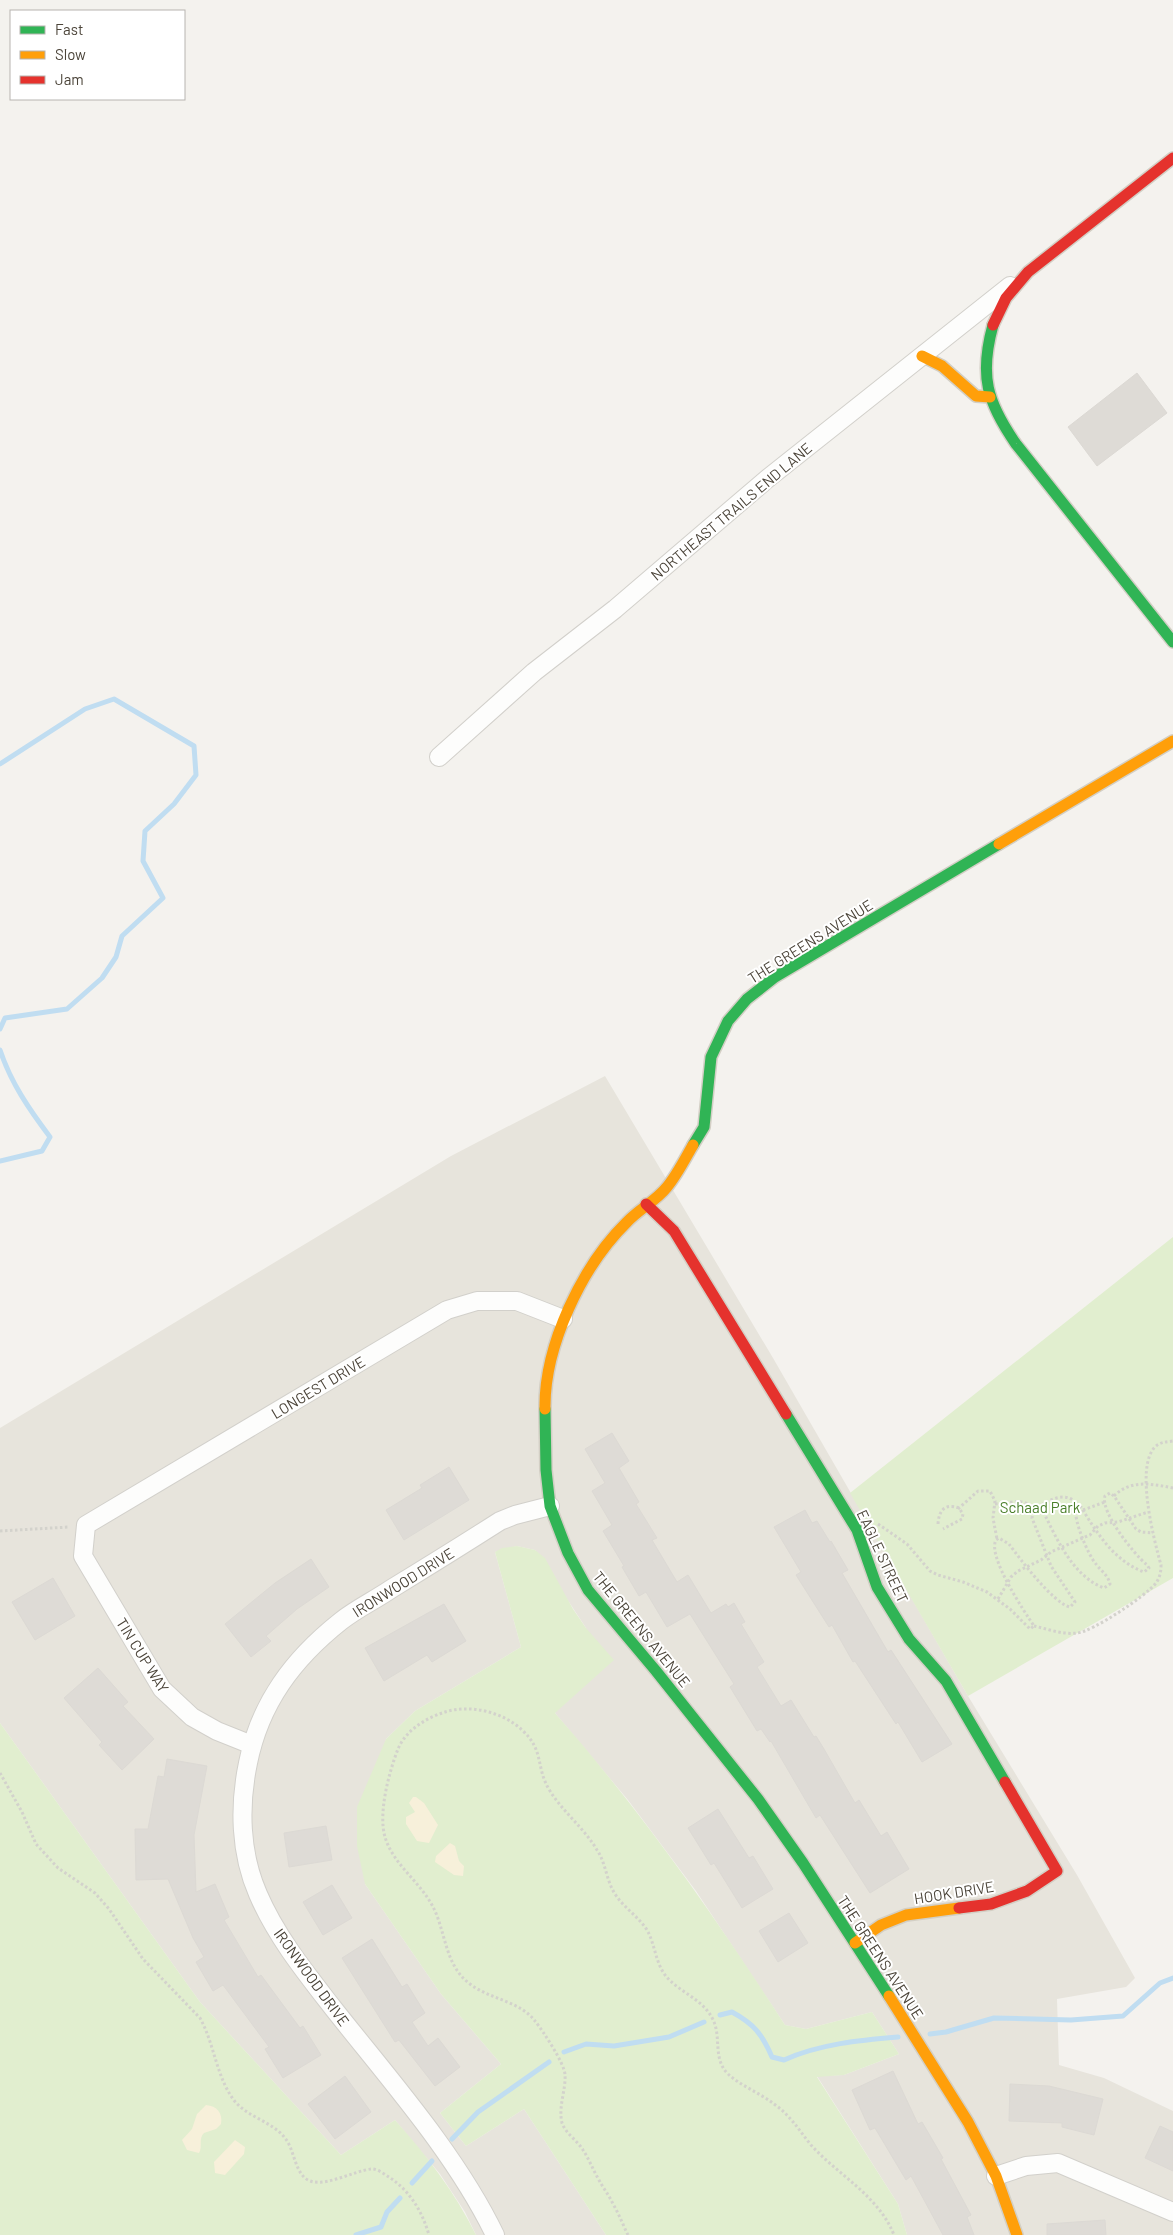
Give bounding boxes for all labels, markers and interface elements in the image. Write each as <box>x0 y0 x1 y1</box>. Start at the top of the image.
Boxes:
legend <box>10 10 185 100</box>
text: Fast <box>55 20 83 38</box>
text: Slow <box>55 45 86 63</box>
text: Jam <box>55 70 84 88</box>
street label: NORTHEAST TRAILS END LANE <box>647 438 815 584</box>
street label: THE GREENS AVENUE <box>744 895 876 987</box>
street label: LONGEST DRIVE <box>268 1352 368 1422</box>
park label: Schaad Park <box>1000 1498 1081 1516</box>
street label: EAGLE STREET <box>854 1507 912 1605</box>
street label: IRONWOOD DRIVE <box>349 1544 457 1620</box>
street label: THE GREENS AVENUE <box>590 1567 694 1691</box>
street label: TIN CUP WAY <box>113 1614 173 1696</box>
street label: HOOK DRIVE <box>913 1877 995 1907</box>
street label: THE GREENS AVENUE <box>834 1892 928 2022</box>
street label: IRONWOOD DRIVE <box>271 1925 353 2029</box>

